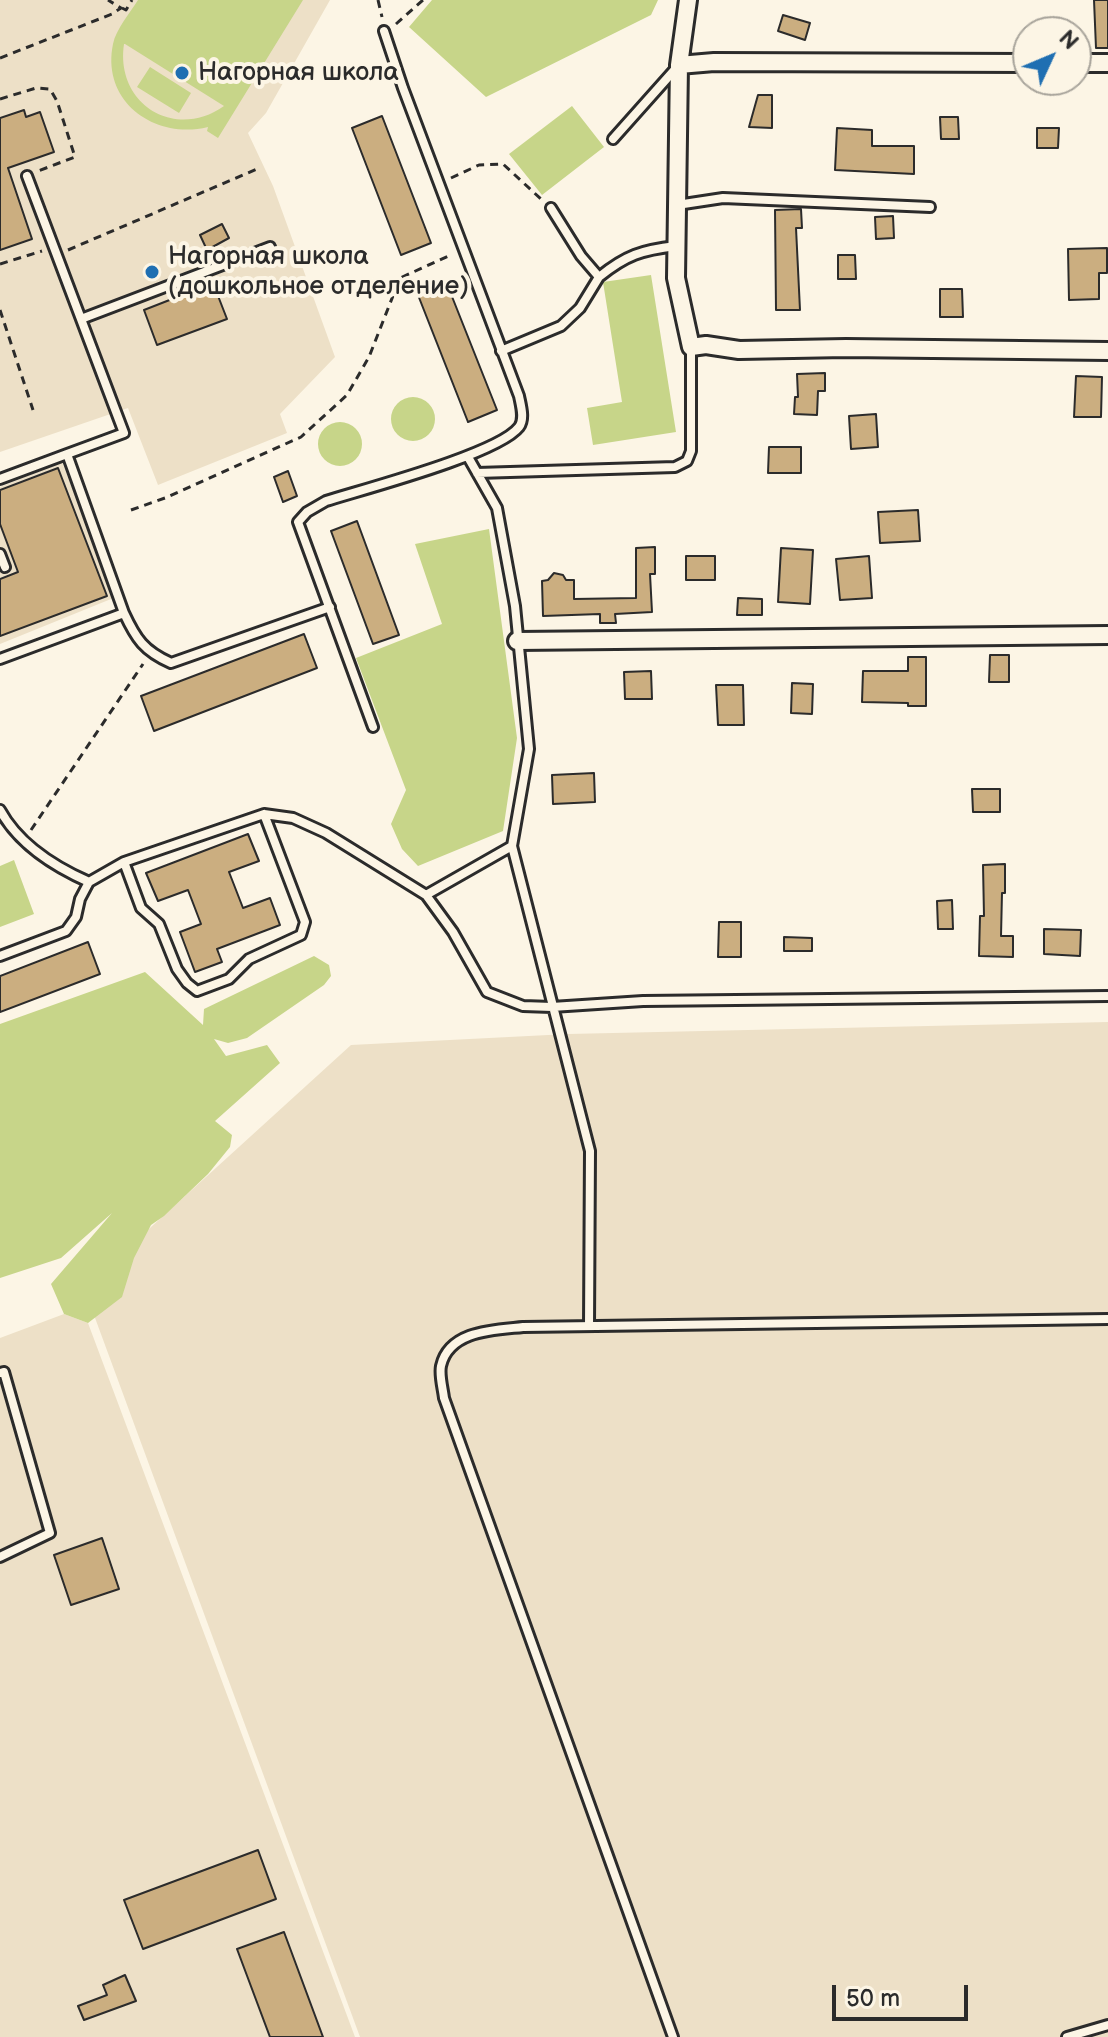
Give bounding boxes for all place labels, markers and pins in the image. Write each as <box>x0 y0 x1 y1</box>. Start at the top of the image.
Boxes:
place label: Нагорная школа <box>198 57 399 89</box>
marker: Нагорная школа <box>173 64 191 82</box>
place label: Нагорная школа (дошкольное отделение) <box>168 241 469 302</box>
marker: Нагорная школа (дошкольное отделение) <box>143 263 161 281</box>

